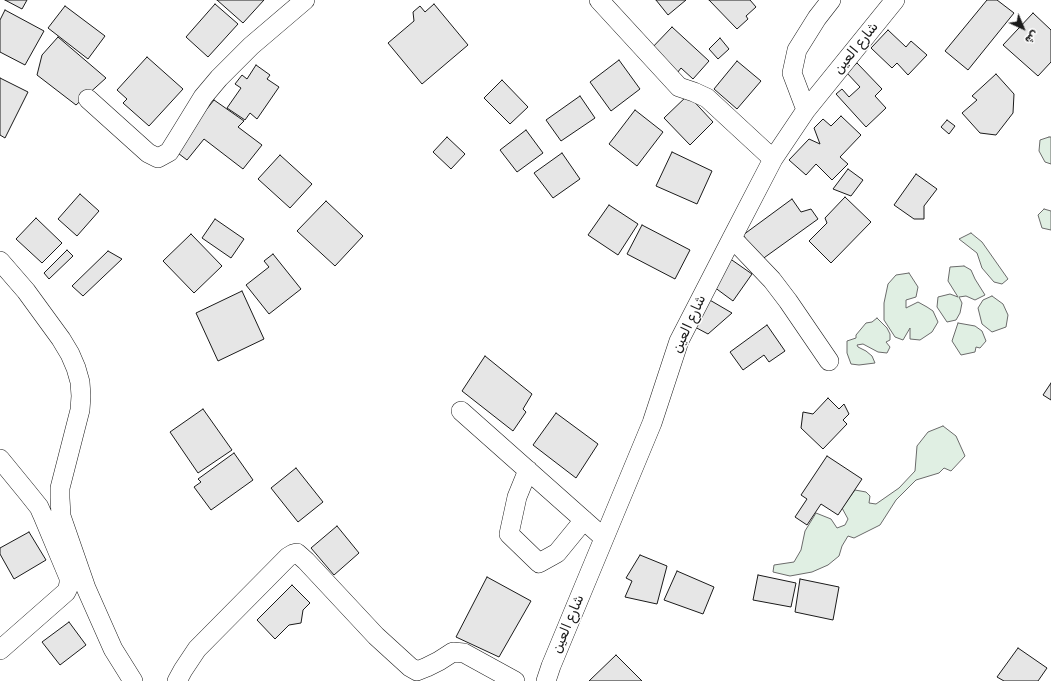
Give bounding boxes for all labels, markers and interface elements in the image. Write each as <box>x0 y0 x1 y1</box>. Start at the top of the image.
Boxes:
north arrow <box>1003 8 1043 48</box>
street label: شارع العين <box>830 19 882 77</box>
text: ش <box>1022 27 1041 47</box>
street label: شارع العين <box>668 292 710 356</box>
street label: شارع العين <box>548 592 588 656</box>

